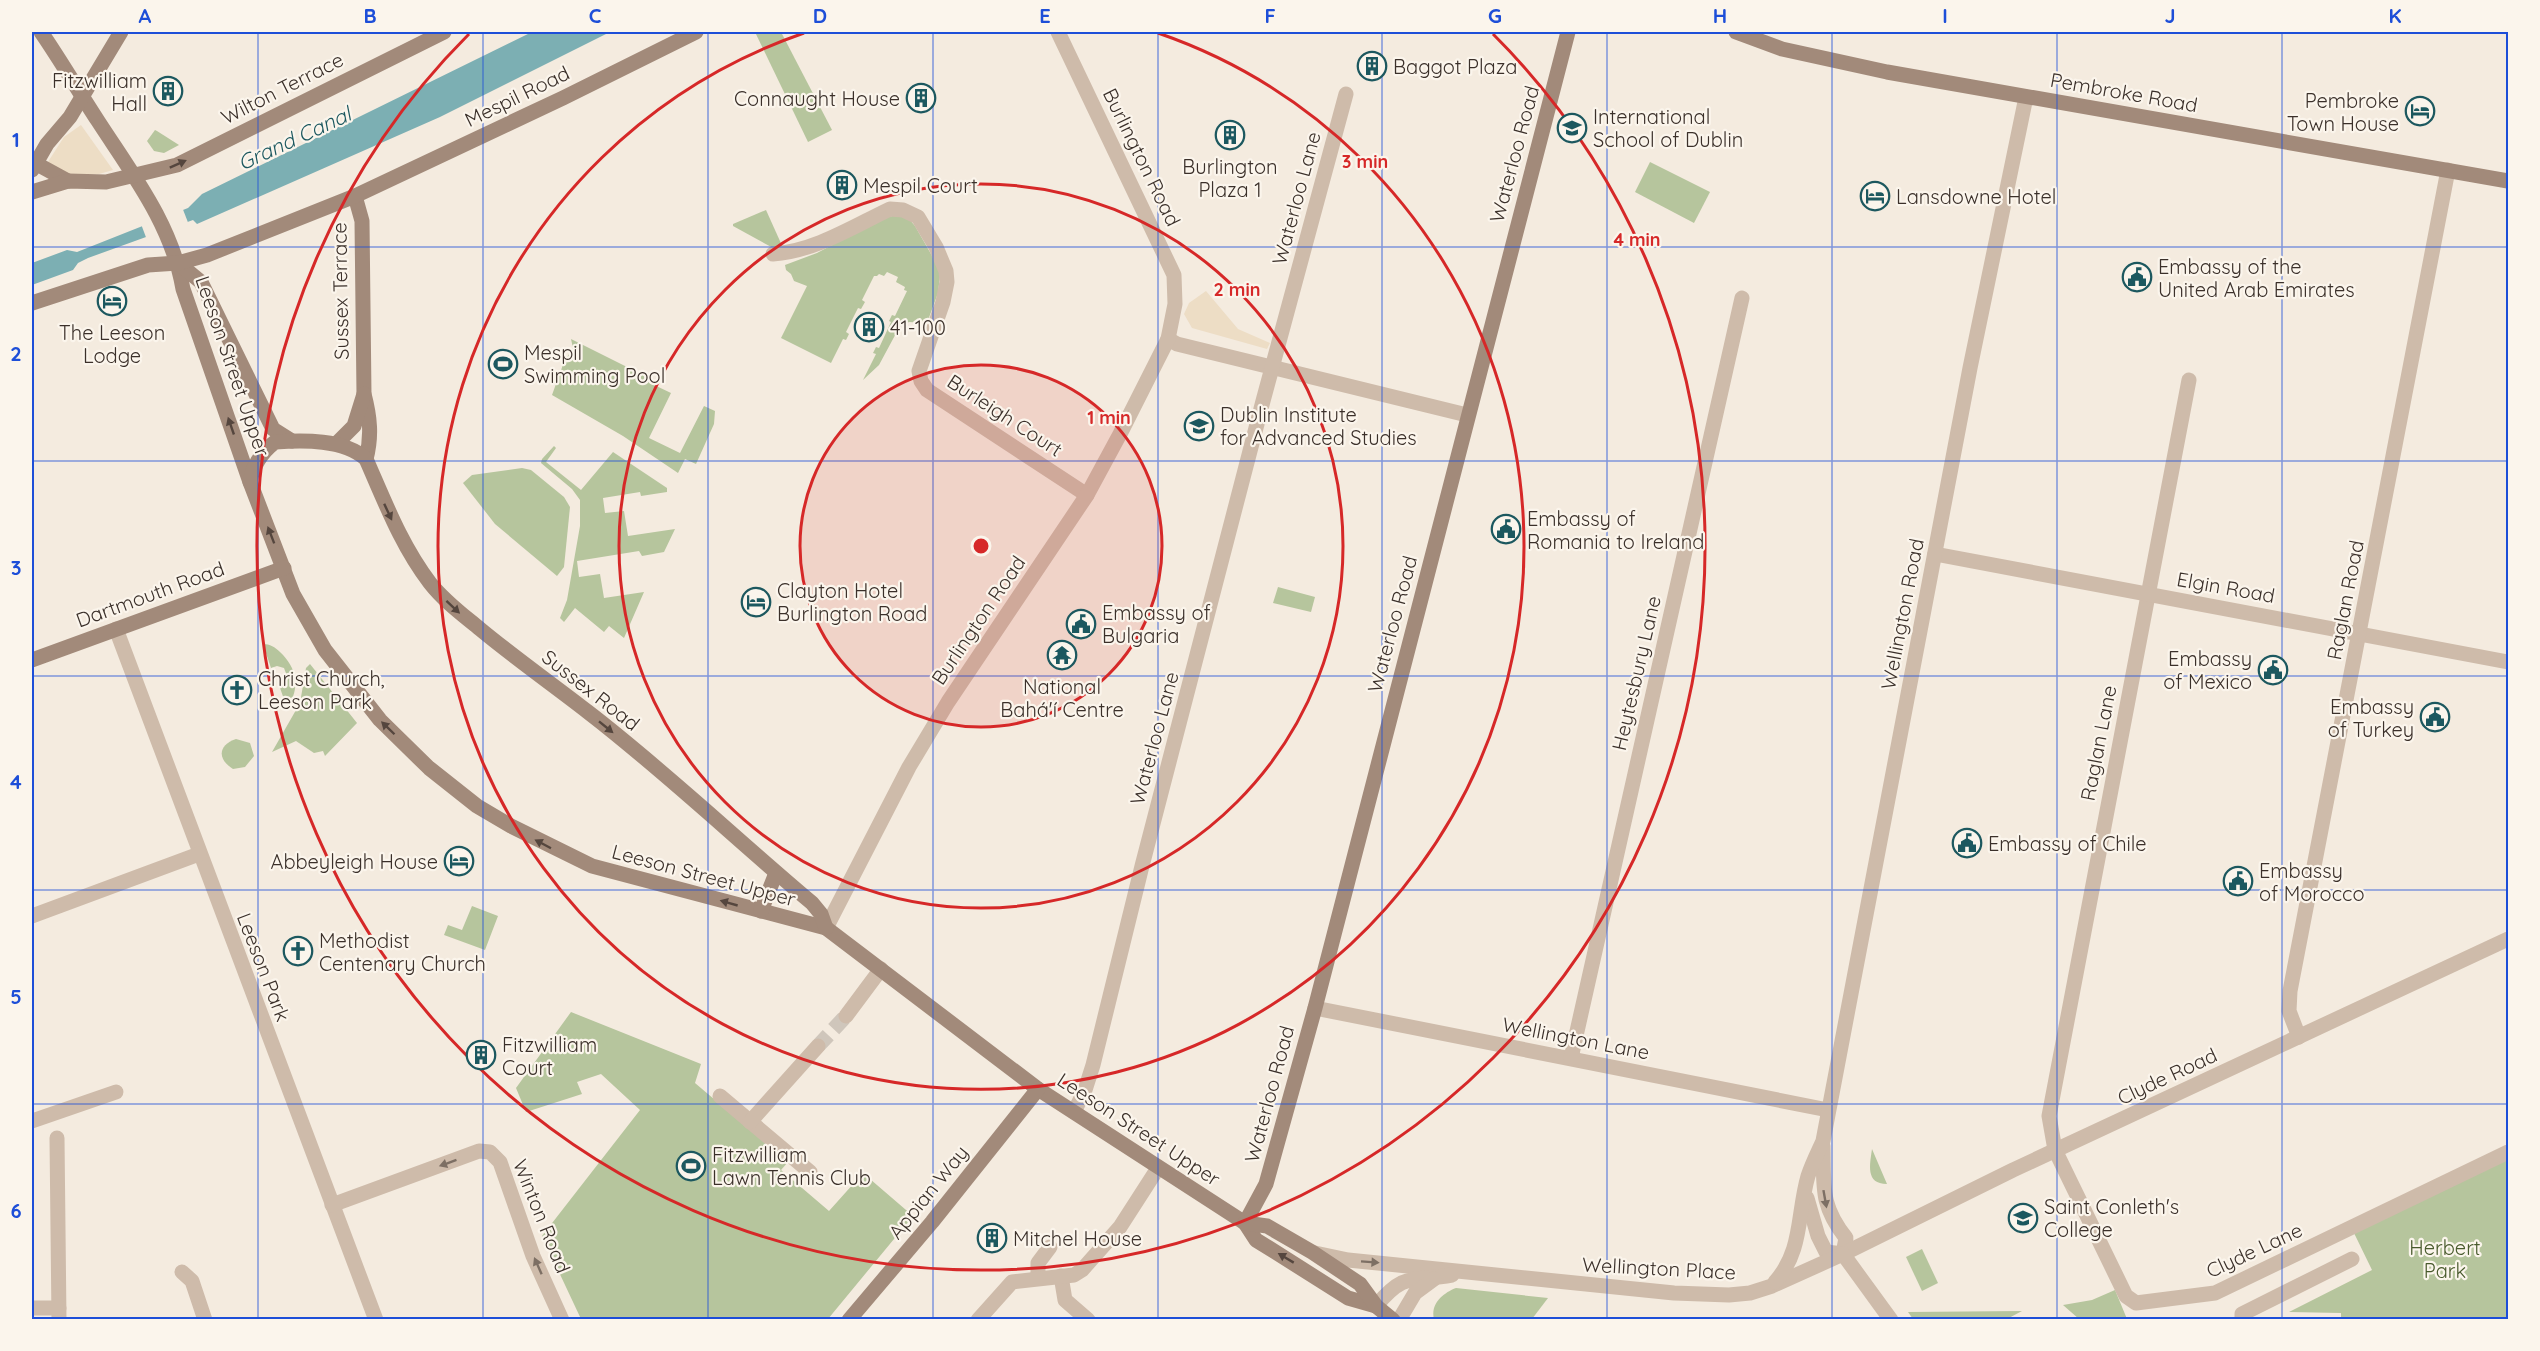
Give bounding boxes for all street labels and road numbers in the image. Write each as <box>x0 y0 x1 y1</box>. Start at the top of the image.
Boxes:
street label: Wilton Terrace <box>217 46 347 130</box>
street label: Mespil Road <box>461 60 573 132</box>
street label: Pembroke Road <box>2048 67 2200 117</box>
street label: Waterloo Road <box>1484 83 1544 225</box>
street label: Burlington Road <box>1098 84 1186 230</box>
street label: Waterloo Lane <box>1266 129 1326 267</box>
street label: Sussex Terrace <box>326 222 354 360</box>
street label: Leeson Street Upper <box>190 272 276 460</box>
street label: Burleigh Court <box>943 368 1067 462</box>
street label: Wellington Road <box>1875 536 1929 692</box>
street label: Raglan Road <box>2321 538 2369 662</box>
street label: Burlington Road <box>926 551 1030 689</box>
street label: Waterloo Road <box>1362 553 1422 695</box>
street label: Dartmouth Road <box>72 556 228 632</box>
street label: Elgin Road <box>2175 566 2277 608</box>
street label: Heytesbury Lane <box>1606 593 1666 753</box>
street label: Sussex Road <box>537 644 645 736</box>
street label: Waterloo Lane <box>1124 669 1184 807</box>
street label: Raglan Lane <box>2075 683 2121 803</box>
street label: Leeson Street Upper <box>609 838 799 912</box>
street label: Leeson Park <box>232 909 296 1025</box>
street label: Wellington Lane <box>1500 1011 1652 1065</box>
street label: Waterloo Road <box>1239 1023 1299 1165</box>
street label: Clyde Road <box>2113 1042 2221 1110</box>
street label: Leeson Street Upper <box>1053 1067 1225 1191</box>
street label: Appian Way <box>883 1140 973 1244</box>
street label: Winton Road <box>508 1155 576 1277</box>
street label: Clyde Lane <box>2202 1217 2306 1283</box>
street label: Wellington Place <box>1581 1251 1737 1285</box>

